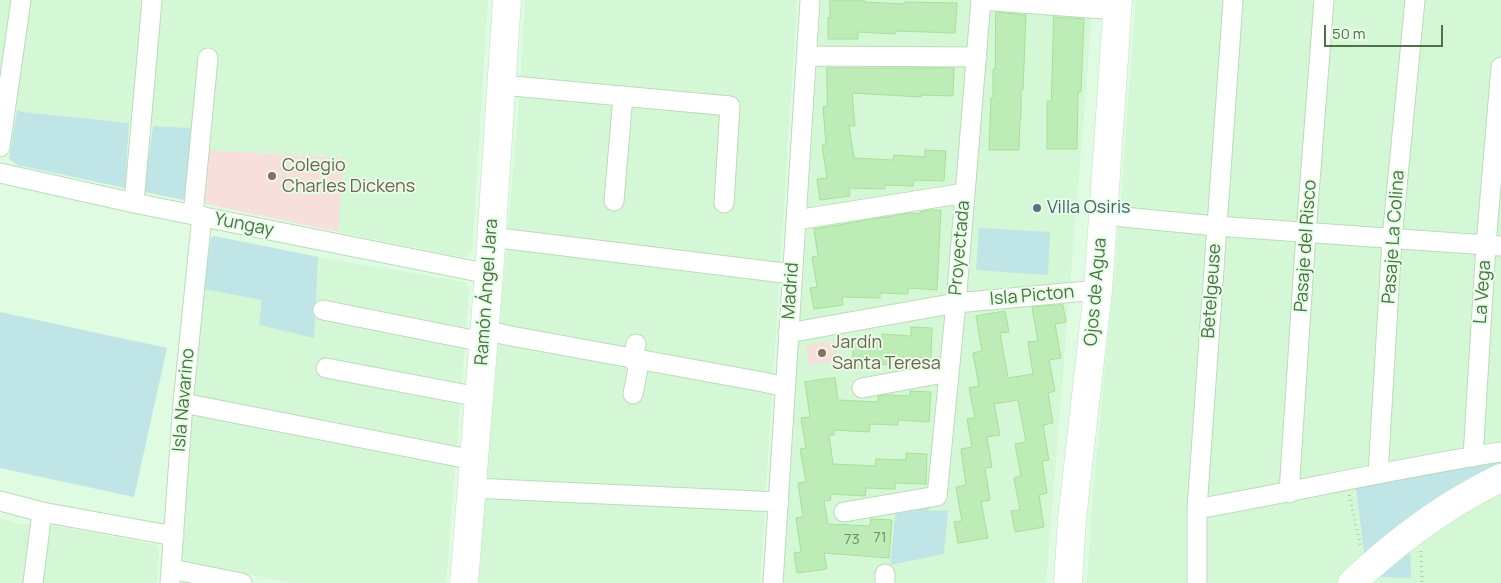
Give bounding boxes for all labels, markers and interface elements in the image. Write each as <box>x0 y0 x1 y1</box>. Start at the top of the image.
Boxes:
scale bar <box>1326 15 1445 47</box>
text: 50 m <box>1332 23 1366 44</box>
place label: Colegio Charles Dickens <box>282 155 415 198</box>
street label: Pasaje La Colina <box>1379 169 1409 305</box>
marker: Colegio Charles Dickens <box>266 170 278 182</box>
street label: Pasaje del Risco <box>1291 179 1321 313</box>
place label: Villa Osiris <box>1047 197 1131 219</box>
street label: Proyectada <box>945 200 975 296</box>
marker: Villa Osiris <box>1031 202 1043 214</box>
street label: Yungay <box>212 209 276 241</box>
street label: Ramón Ángel Jara <box>471 218 503 366</box>
street label: Ojos de Agua <box>1081 237 1111 347</box>
street label: Betelgeuse <box>1198 243 1226 339</box>
street label: La Vega <box>1470 259 1496 325</box>
street label: Madrid <box>778 262 804 320</box>
street label: Isla Picton <box>989 282 1075 310</box>
place label: Jardín Santa Teresa <box>832 332 941 374</box>
street label: Isla Navarino <box>169 347 199 453</box>
marker: Jardín Santa Teresa <box>816 347 828 359</box>
house number: 71 <box>873 529 887 547</box>
house number: 73 <box>844 531 860 549</box>

